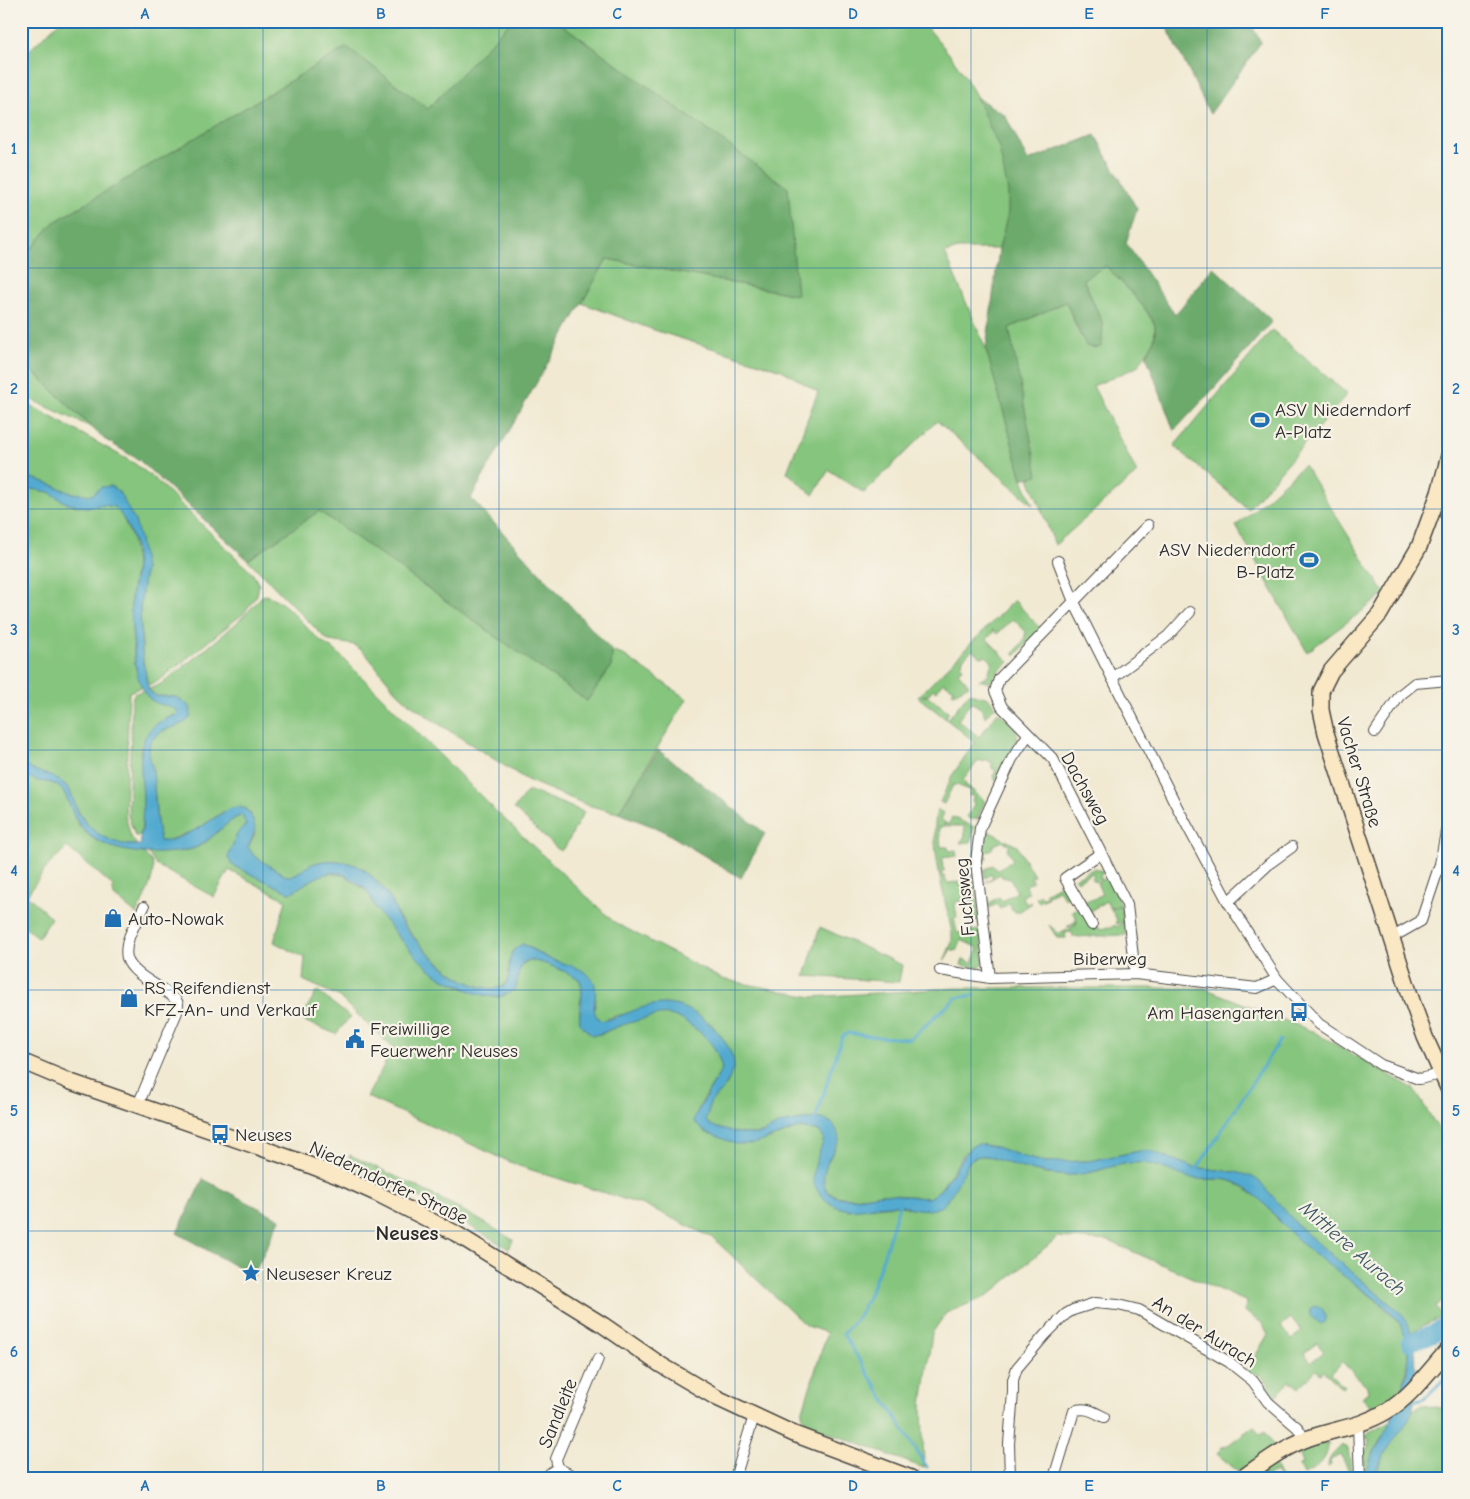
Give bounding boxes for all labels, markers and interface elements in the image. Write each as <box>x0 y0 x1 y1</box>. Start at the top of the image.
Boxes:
text: A <box>141 5 150 23</box>
text: B <box>376 5 386 23</box>
text: C <box>612 5 622 23</box>
text: D <box>848 5 858 23</box>
text: E <box>1084 5 1094 23</box>
text: F <box>1320 5 1330 23</box>
text: 1 <box>11 140 17 158</box>
text: 1 <box>1453 140 1459 158</box>
text: 2 <box>10 380 18 398</box>
text: 2 <box>1452 380 1460 398</box>
place label: ASV Niederndorf A-Platz <box>1275 399 1412 443</box>
sports icon: ASV Niederndorf A-Platz <box>1249 409 1271 431</box>
place label: ASV Niederndorf B-Platz <box>1159 539 1296 583</box>
sports icon: ASV Niederndorf B-Platz <box>1298 549 1320 571</box>
text: 3 <box>10 621 18 639</box>
text: 3 <box>1452 621 1460 639</box>
street label: Vacher Straße <box>1332 715 1386 830</box>
street label: Dachsweg <box>1056 748 1114 829</box>
street label: Fuchsweg <box>951 857 979 937</box>
text: 4 <box>10 862 18 880</box>
text: 4 <box>1452 862 1460 880</box>
shop icon: Auto-Nowak <box>102 907 124 929</box>
place label: Auto-Nowak <box>128 908 225 930</box>
street label: Biberweg <box>1073 948 1147 970</box>
place label: RS Reifendienst KFZ-An- und Verkauf <box>144 977 318 1021</box>
shop icon: RS Reifendienst KFZ-An- und Verkauf <box>118 987 140 1009</box>
bus stop icon: Am Hasengarten <box>1288 1001 1310 1023</box>
place label: Am Hasengarten <box>1147 1002 1284 1024</box>
place label: Freiwillige Feuerwehr Neuses <box>370 1018 518 1062</box>
public building icon: Freiwillige Feuerwehr Neuses <box>344 1028 366 1050</box>
text: 5 <box>10 1102 18 1120</box>
text: 5 <box>1452 1102 1460 1120</box>
bus stop icon: Neuses <box>209 1123 231 1145</box>
place label: Neuses <box>235 1124 292 1146</box>
street label: Niederndorfer Straße <box>306 1136 471 1229</box>
water label: Mittlere Aurach <box>1294 1196 1410 1301</box>
district label: Neuses <box>375 1221 439 1245</box>
place icon: Neuseser Kreuz <box>240 1262 262 1284</box>
place label: Neuseser Kreuz <box>266 1263 392 1285</box>
street label: An der Aurach <box>1148 1291 1261 1373</box>
text: 6 <box>10 1343 18 1361</box>
text: 6 <box>1452 1343 1460 1361</box>
street label: Sandleite <box>534 1375 582 1451</box>
text: A <box>141 1477 150 1495</box>
text: B <box>376 1477 386 1495</box>
text: C <box>612 1477 622 1495</box>
text: D <box>848 1477 858 1495</box>
text: E <box>1084 1477 1094 1495</box>
text: F <box>1320 1477 1330 1495</box>

